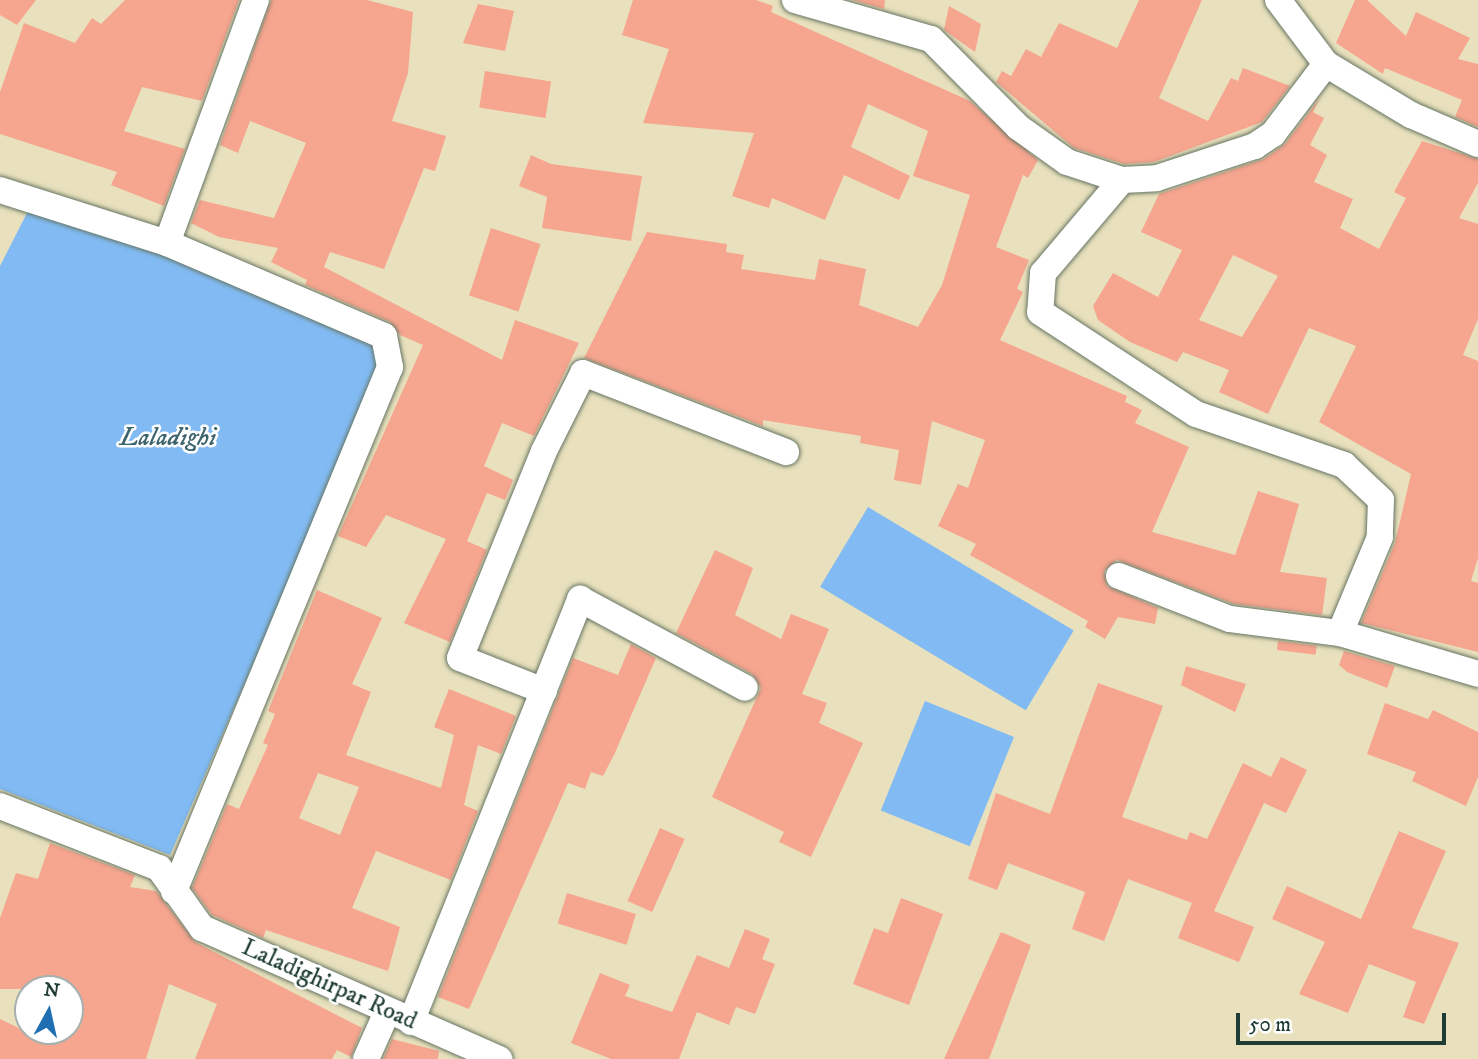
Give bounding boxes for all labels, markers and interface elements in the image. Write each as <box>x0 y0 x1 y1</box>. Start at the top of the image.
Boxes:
water label: Laladighi <box>120 422 216 454</box>
street label: Laladighirpar Road <box>237 934 421 1036</box>
north arrow <box>14 975 84 1045</box>
text: N <box>42 978 61 1003</box>
scale bar <box>1240 1000 1450 1044</box>
text: 50 m <box>1249 1012 1291 1038</box>

